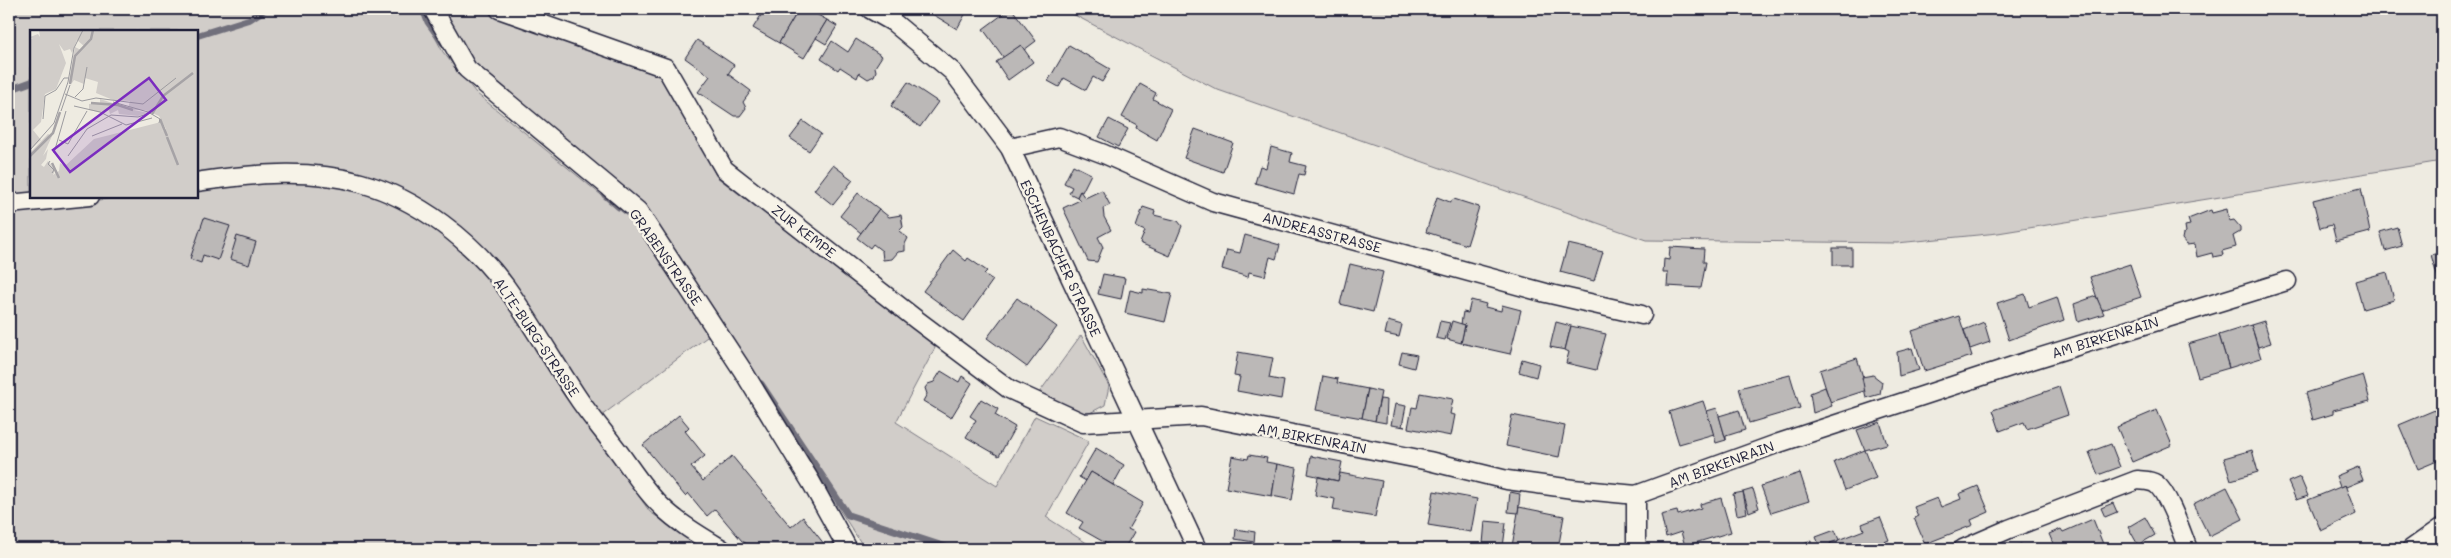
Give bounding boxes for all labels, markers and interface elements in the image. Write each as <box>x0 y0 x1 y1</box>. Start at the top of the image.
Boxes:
inset map <box>30 30 198 198</box>
street label: ESCHENBACHER STRASSE <box>1016 176 1106 340</box>
street label: ZUR KEMPE <box>768 200 840 262</box>
street label: GRABENSTRASSE <box>625 205 707 309</box>
street label: ANDREASSTRASSE <box>1260 207 1384 257</box>
street label: ALTE-BURG-STRASSE <box>490 274 584 400</box>
street label: AM BIRKENRAIN <box>2049 312 2161 362</box>
street label: AM BIRKENRAIN <box>1256 418 1368 458</box>
street label: AM BIRKENRAIN <box>1666 436 1776 492</box>

